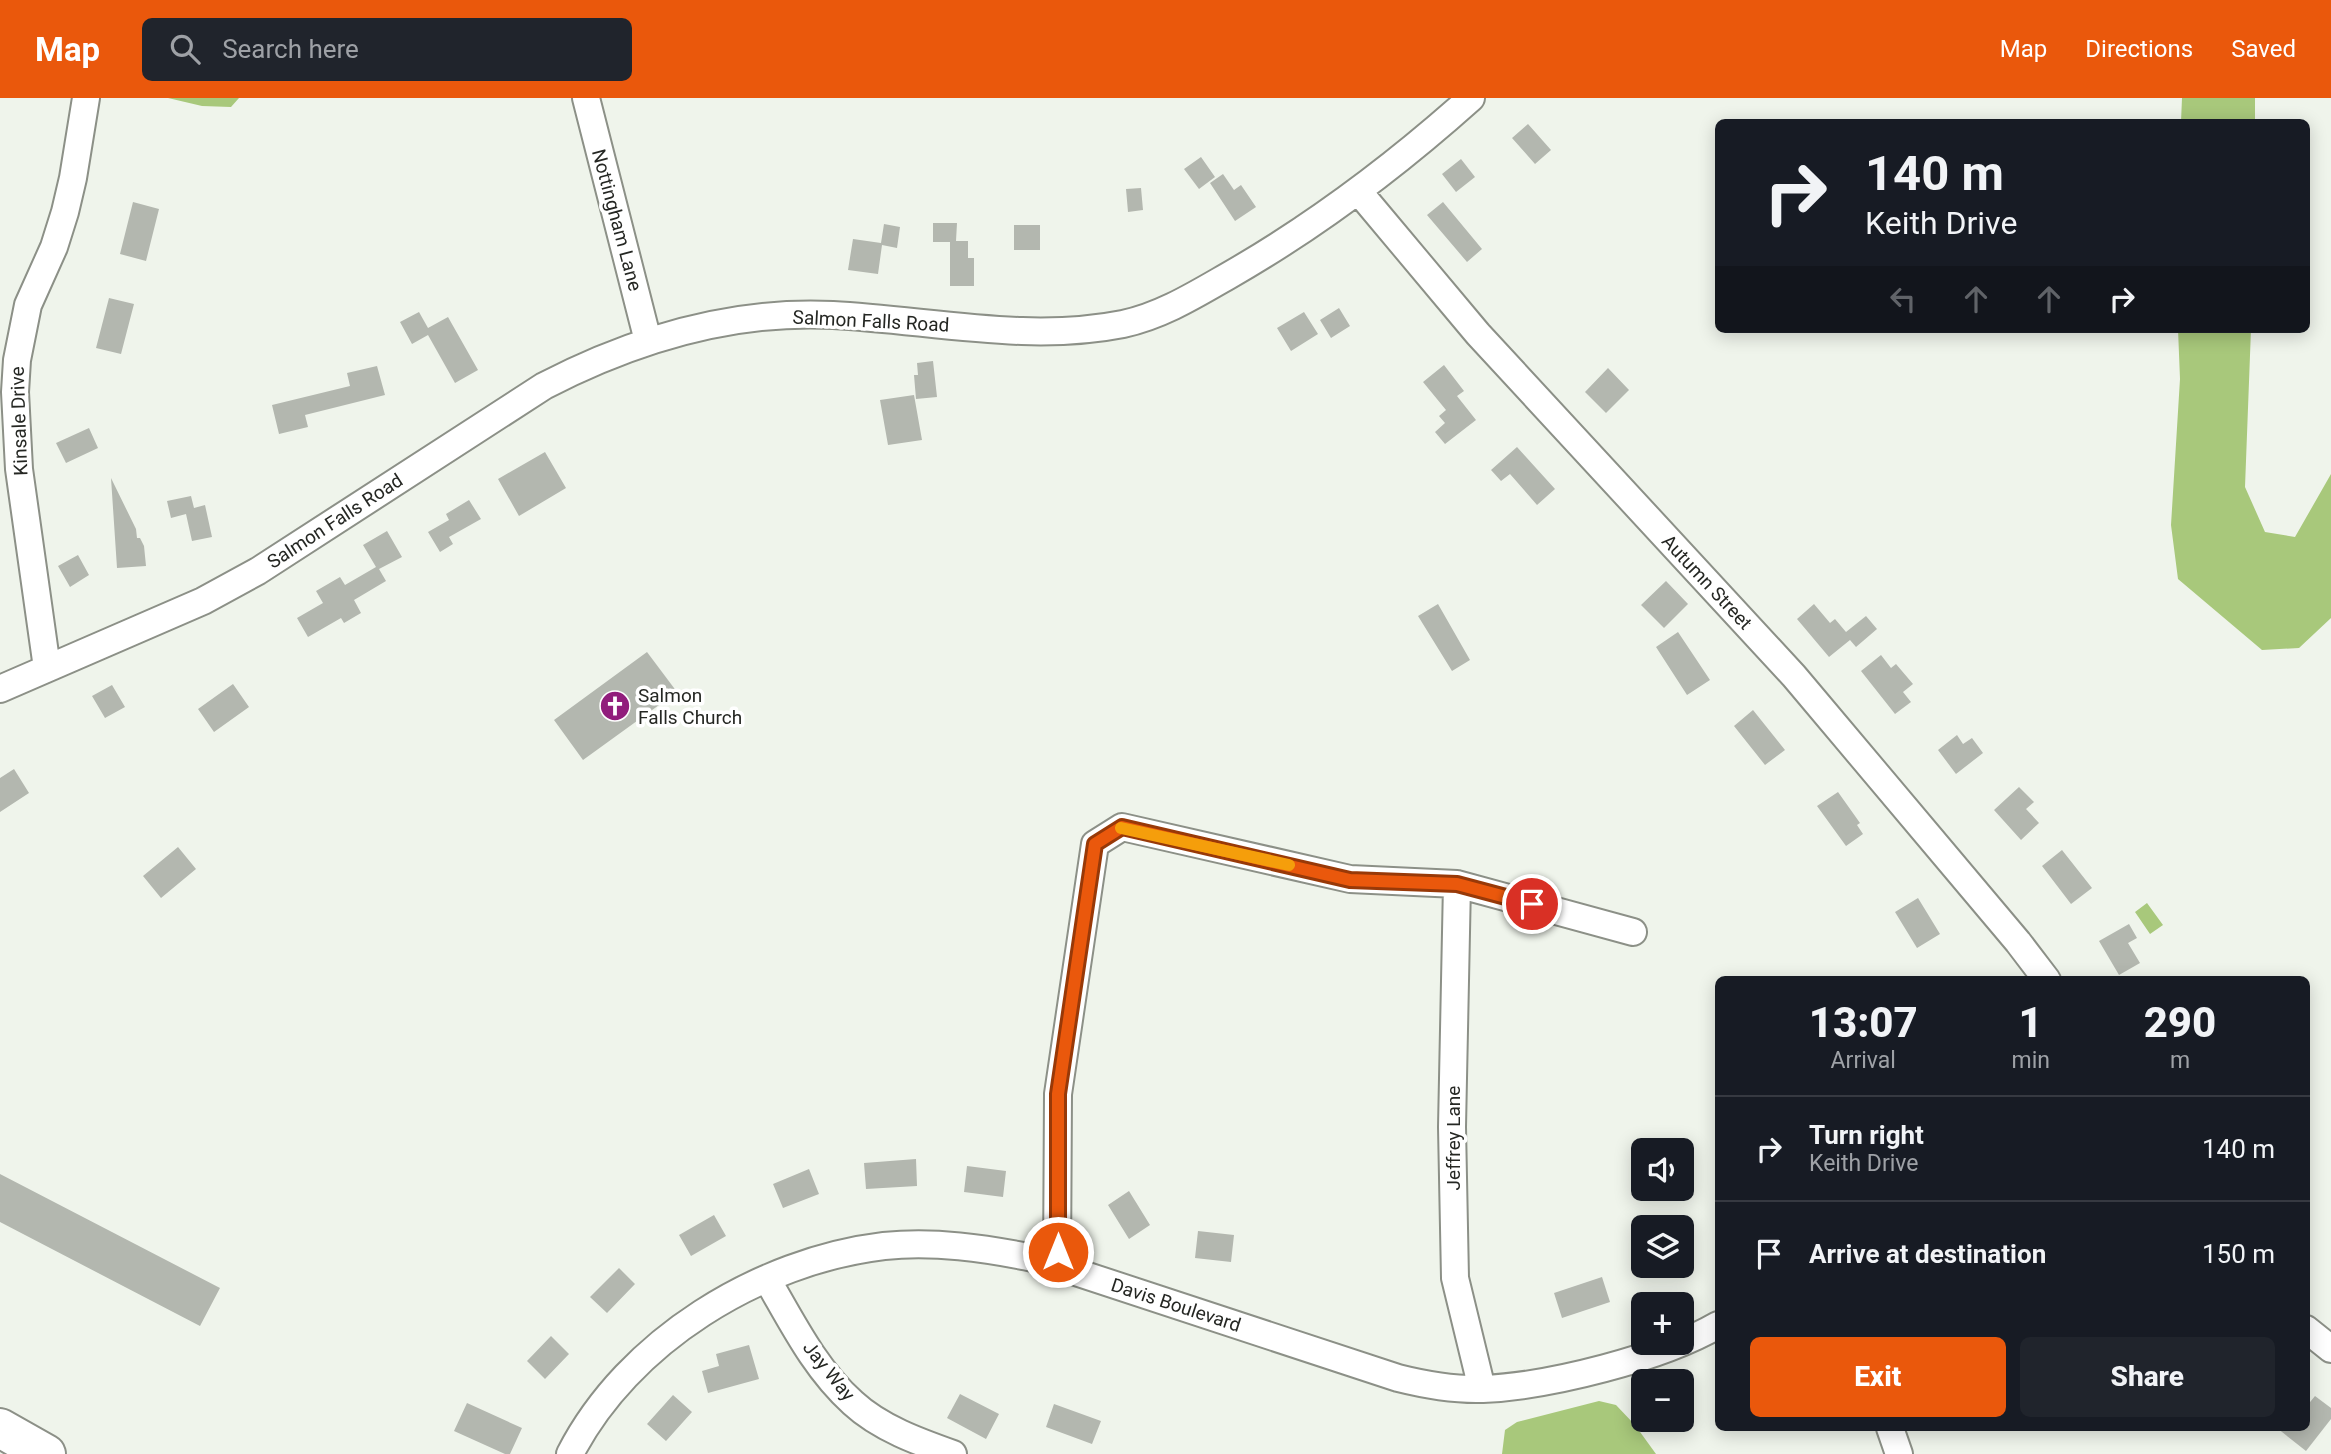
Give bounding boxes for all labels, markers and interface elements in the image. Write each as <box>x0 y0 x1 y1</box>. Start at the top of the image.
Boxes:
search box <box>142 18 632 81</box>
text: Map <box>35 30 100 69</box>
icon: search <box>166 30 204 68</box>
text: Search here <box>222 34 359 64</box>
text: Map <box>2000 35 2047 63</box>
text: Directions <box>2085 35 2193 63</box>
text: Saved <box>2231 35 2296 63</box>
text: 140 m <box>1865 145 2004 202</box>
street label: Nottingham Lane <box>587 147 647 293</box>
icon: right <box>1750 147 1841 238</box>
text: Keith Drive <box>1865 204 2017 242</box>
icon: left <box>1884 280 1922 318</box>
icon: ahead <box>1957 280 1995 318</box>
icon: ahead <box>2030 280 2068 318</box>
icon: right <box>2103 280 2141 318</box>
street label: Salmon Falls Road <box>792 305 950 337</box>
street label: Kinsale Drive <box>6 366 32 476</box>
street label: Salmon Falls Road <box>263 469 407 573</box>
street label: Autumn Street <box>1657 530 1757 634</box>
place label: Salmon Falls Church <box>638 684 742 729</box>
church icon: Salmon Falls Church <box>598 689 632 723</box>
pin <box>1502 874 1562 934</box>
icon: arrive <box>1513 885 1551 923</box>
text: 13:07 <box>1809 998 1918 1047</box>
text: 1 <box>2019 998 2043 1047</box>
text: 290 <box>2144 998 2216 1047</box>
text: Arrival <box>1831 1047 1896 1074</box>
text: min <box>2011 1047 2050 1074</box>
text: m <box>2170 1047 2190 1074</box>
street label: Jeffrey Lane <box>1442 1086 1465 1190</box>
text: Turn right <box>1809 1120 1924 1150</box>
icon: right <box>1750 1130 1788 1168</box>
text: 140 m <box>2202 1134 2275 1164</box>
map controls <box>1631 1138 1694 1432</box>
button: sound <box>1631 1138 1694 1201</box>
text: Keith Drive <box>1809 1150 1919 1177</box>
position arrow <box>1021 1215 1095 1289</box>
button: layers <box>1631 1215 1694 1278</box>
icon: arrive <box>1750 1235 1788 1273</box>
text: Arrive at destination <box>1809 1239 2046 1269</box>
text: 150 m <box>2202 1239 2275 1269</box>
street label: Davis Boulevard <box>1108 1273 1244 1337</box>
button: + <box>1631 1292 1694 1355</box>
street label: Jay Way <box>798 1337 860 1405</box>
button: Exit <box>1750 1337 2006 1417</box>
button: Share <box>2020 1337 2275 1417</box>
button: − <box>1631 1369 1694 1432</box>

